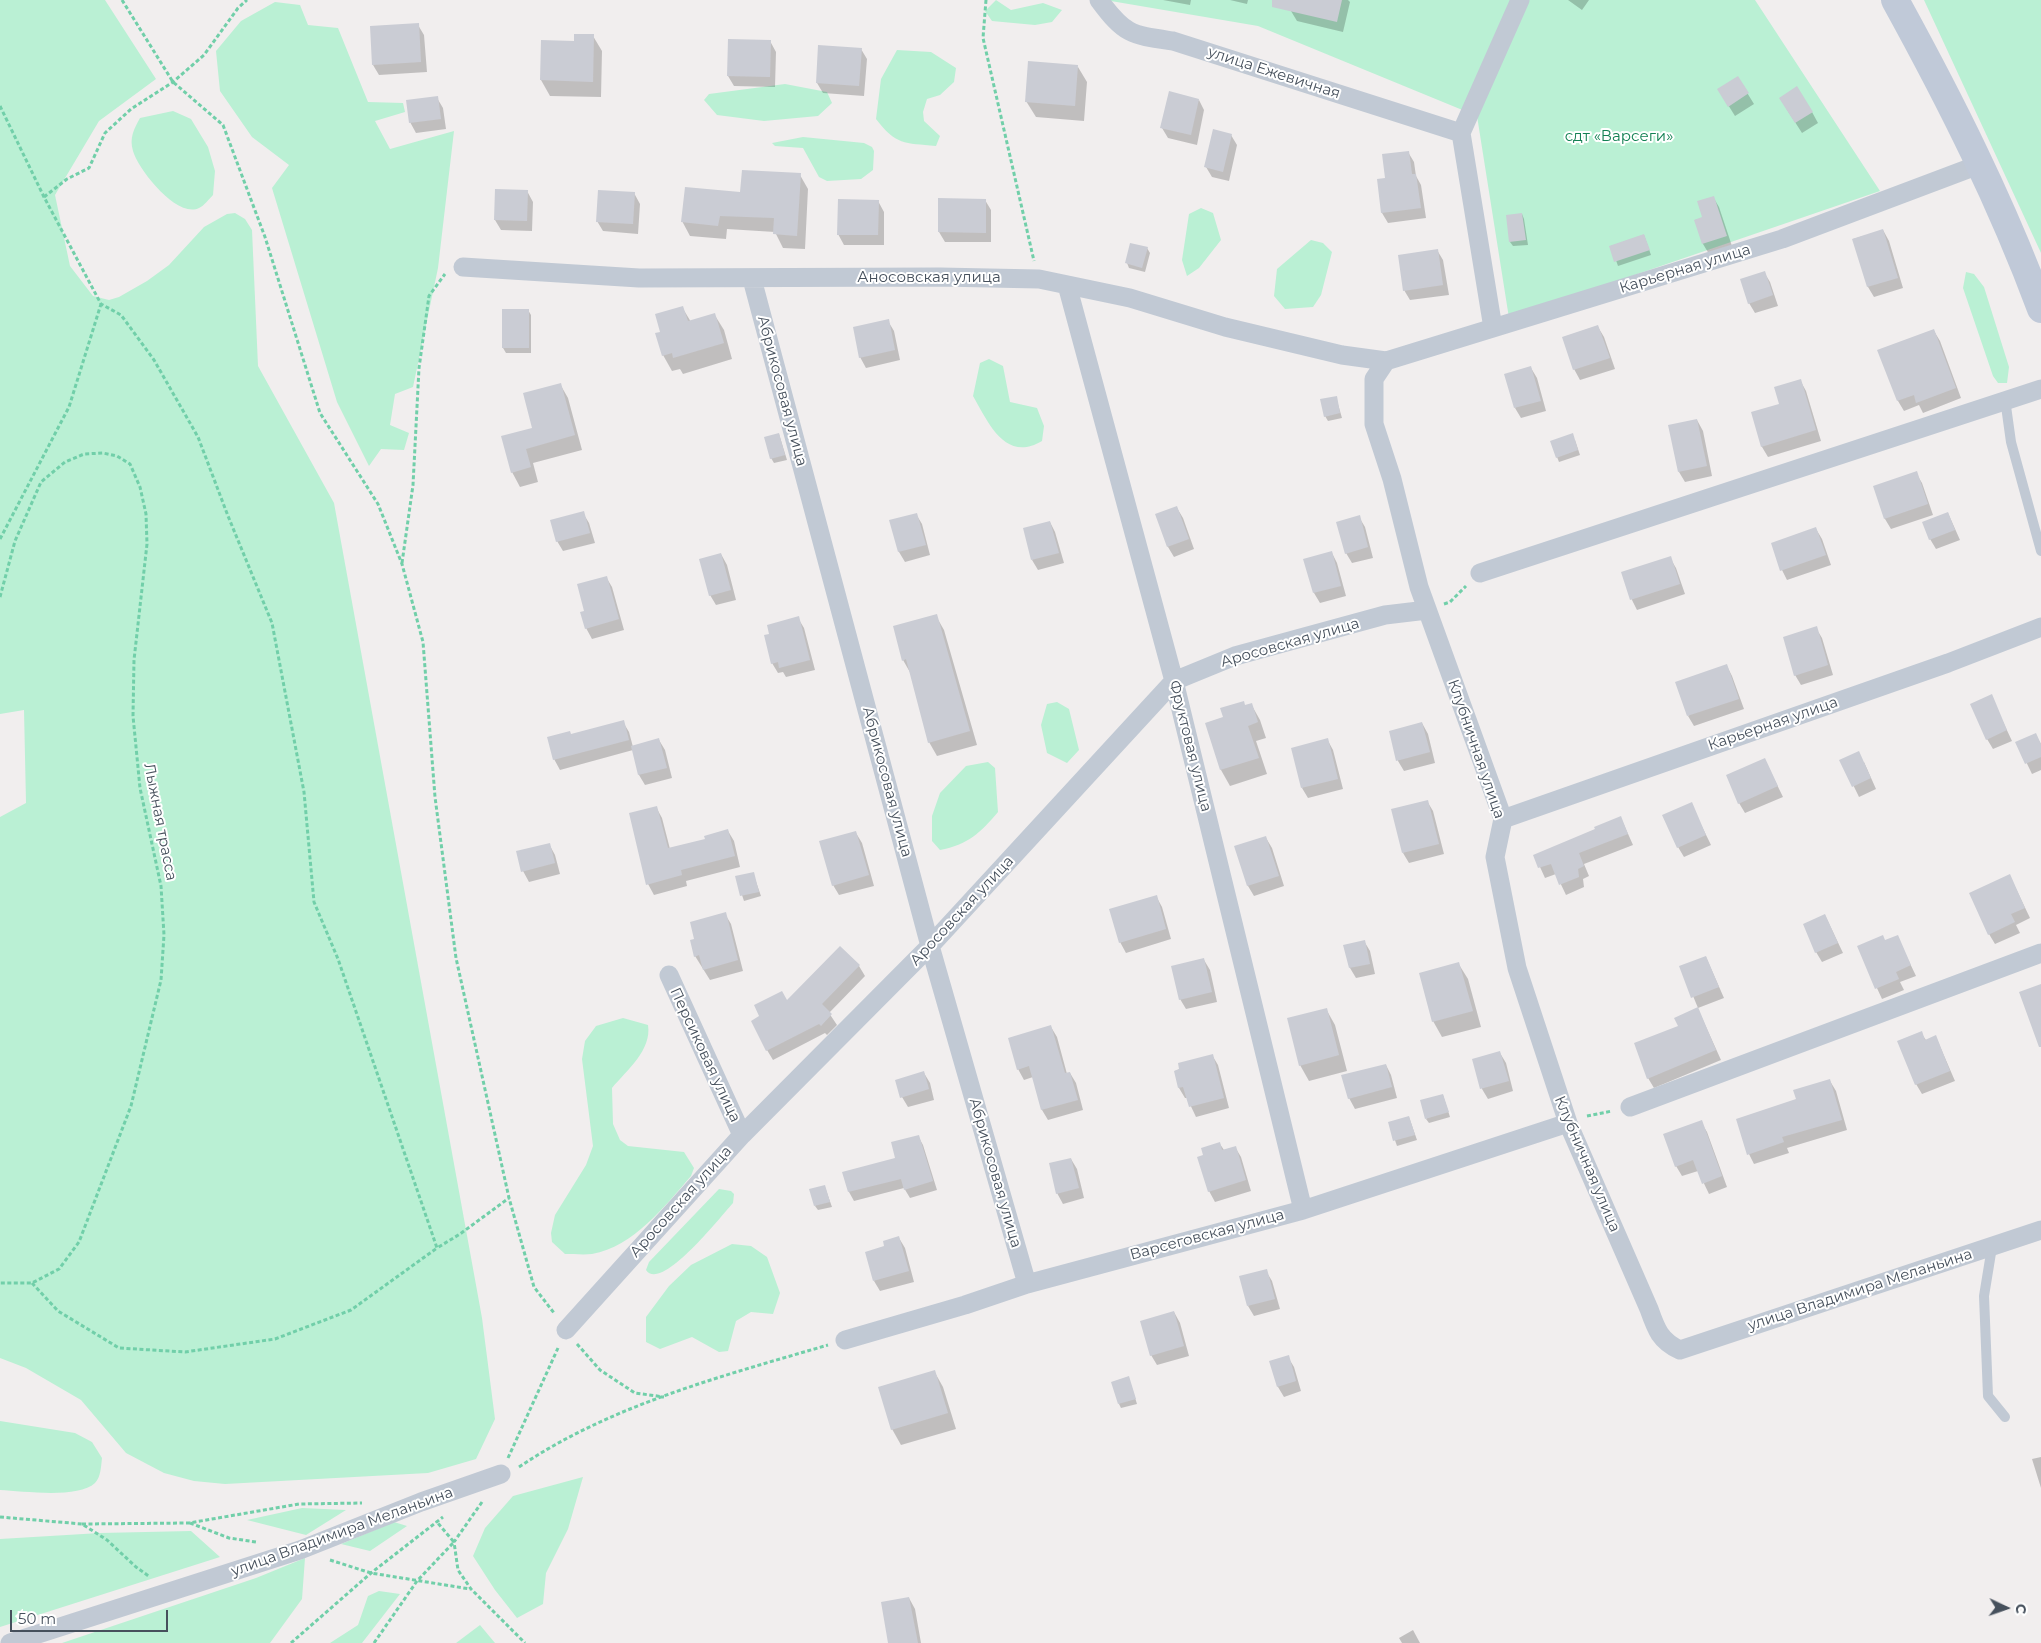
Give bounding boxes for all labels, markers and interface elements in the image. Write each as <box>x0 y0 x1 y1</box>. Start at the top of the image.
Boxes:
street label: улица Ежевичная <box>1205 43 1343 103</box>
park label: сдт «Варсеги» <box>1565 128 1673 146</box>
street label: Карьерная улица <box>1617 241 1753 297</box>
street label: Аносовская улица <box>857 269 1001 287</box>
street label: Абрикосовая улица <box>753 314 811 468</box>
street label: Аросовская улица <box>1219 615 1361 671</box>
street label: Клубничная улица <box>1444 677 1508 821</box>
street label: Фруктовая улица <box>1165 678 1215 814</box>
street label: Карьерная улица <box>1706 693 1840 755</box>
street label: Абрикосовая улица <box>858 705 916 859</box>
street label: Лыжная трасса <box>140 762 180 882</box>
street label: Аросовская улица <box>906 852 1018 970</box>
street label: Персиковая улица <box>666 985 744 1125</box>
street label: Клубничная улица <box>1550 1093 1624 1235</box>
street label: Абрикосовая улица <box>965 1096 1025 1250</box>
street label: Аросовская улица <box>626 1143 736 1261</box>
street label: Варсеговская улица <box>1128 1206 1286 1264</box>
street label: улица Владимира Меланьина <box>1746 1245 1974 1335</box>
street label: улица Владимира Меланьина <box>229 1483 455 1581</box>
north arrow <box>1981 1583 2031 1633</box>
scale bar <box>12 1600 170 1632</box>
text: С <box>2012 1603 2030 1614</box>
text: 50 m <box>18 1609 56 1628</box>

